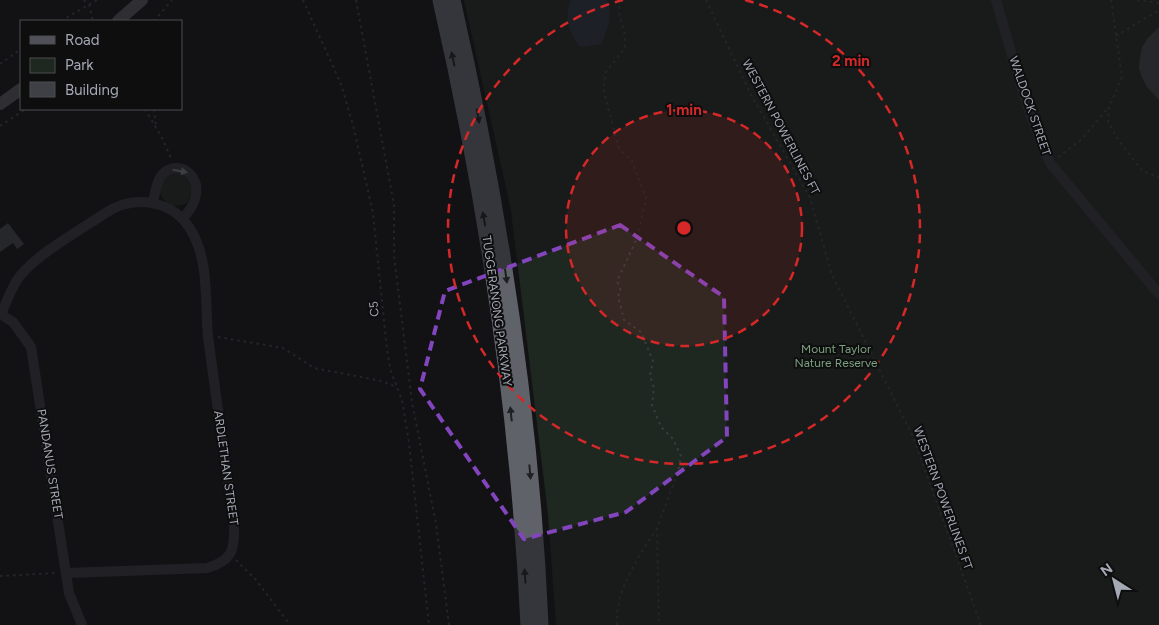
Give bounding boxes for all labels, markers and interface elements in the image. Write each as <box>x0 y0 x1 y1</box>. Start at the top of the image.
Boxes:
legend <box>20 20 182 110</box>
text: Road <box>65 31 100 49</box>
one-way arrow <box>449 51 457 67</box>
text: 2 min <box>832 52 870 70</box>
street label: WALDOCK STREET <box>1006 54 1054 158</box>
text: Park <box>65 56 94 74</box>
street label: WESTERN POWERLINES FT <box>739 57 823 197</box>
text: Building <box>65 81 119 99</box>
text: 1 min <box>666 101 702 119</box>
one-way arrow <box>474 109 482 125</box>
one-way arrow <box>172 167 188 175</box>
one-way arrow <box>479 211 487 227</box>
centre of rings <box>675 219 693 237</box>
street label: TUGGERANONG PARKWAY <box>479 235 515 388</box>
one-way arrow <box>502 269 510 285</box>
street label: C5 <box>366 300 382 317</box>
park label: Mount Taylor Nature Reserve <box>794 342 878 370</box>
one-way arrow <box>507 406 515 422</box>
street label: PANDANUS STREET <box>34 408 66 520</box>
street label: ARDLETHAN STREET <box>211 410 241 527</box>
street label: WESTERN POWERLINES FT <box>911 425 976 572</box>
one-way arrow <box>526 464 534 480</box>
north arrow <box>1089 555 1139 605</box>
text: N <box>1097 560 1116 580</box>
one-way arrow <box>521 568 529 584</box>

